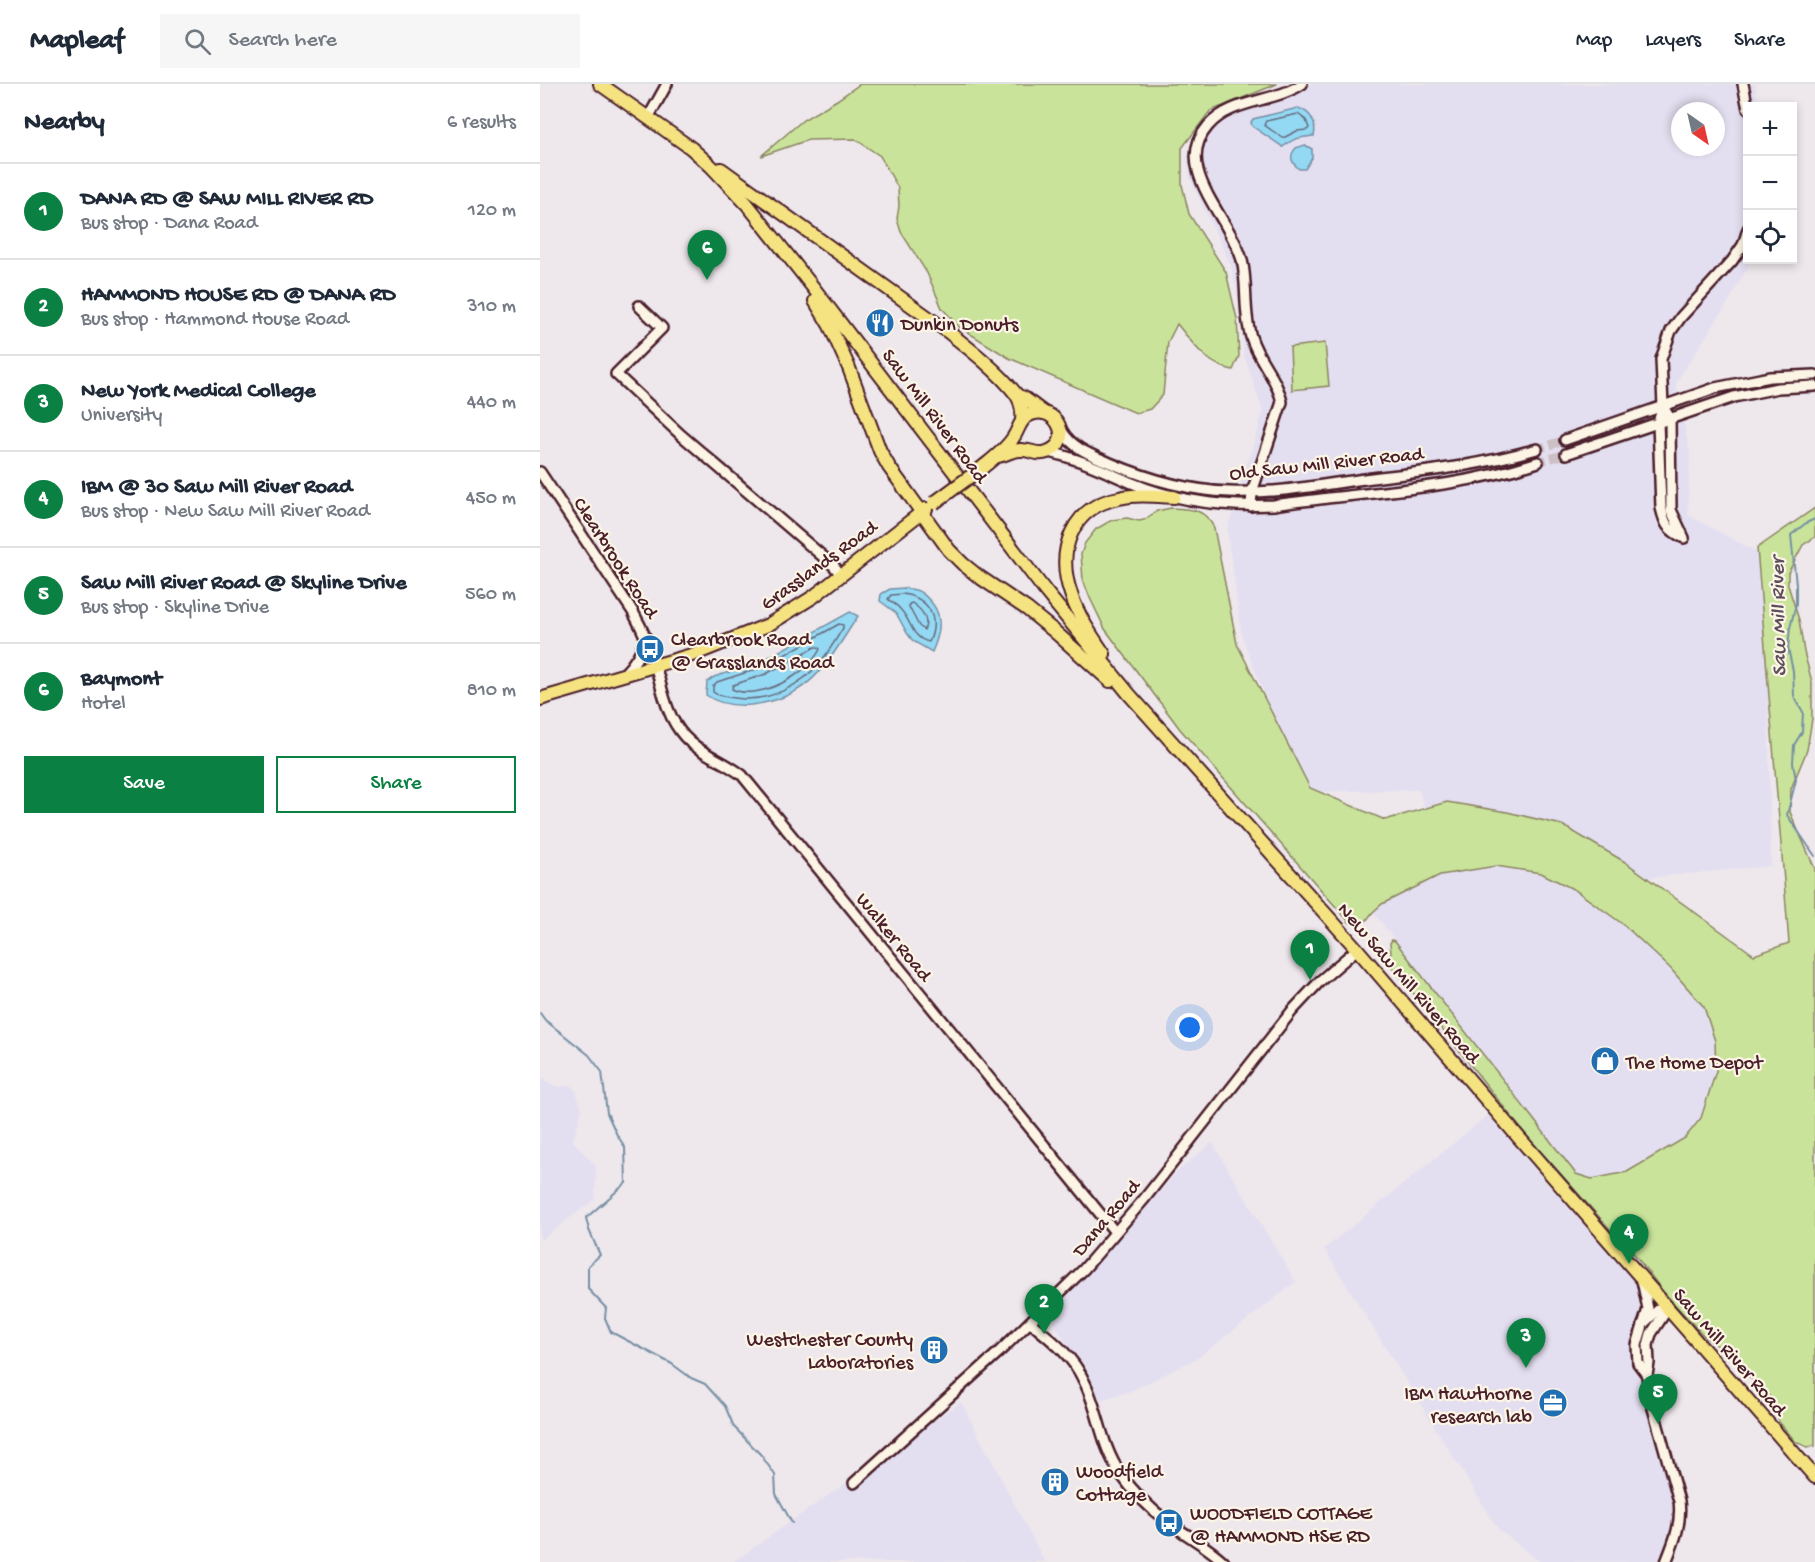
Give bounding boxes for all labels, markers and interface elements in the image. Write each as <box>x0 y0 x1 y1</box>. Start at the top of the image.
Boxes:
search box <box>160 14 580 68</box>
text: Mapleaf <box>30 25 124 58</box>
icon: search <box>181 25 214 58</box>
text: Search here <box>229 28 337 54</box>
text: Map <box>1576 29 1612 54</box>
text: Layers <box>1645 29 1701 54</box>
text: Share <box>1734 29 1785 54</box>
north arrow <box>1671 102 1725 156</box>
map controls <box>1743 102 1797 264</box>
button: + <box>1743 102 1797 156</box>
text: Nearby <box>24 108 105 139</box>
text: 6 results <box>447 112 516 135</box>
button: − <box>1743 156 1797 210</box>
text: DANA RD @ SAW MILL RIVER RD <box>81 187 373 213</box>
text: 1 <box>39 200 48 223</box>
text: 120 m <box>468 200 516 223</box>
button: locate <box>1743 210 1797 264</box>
text: Bus stop · Dana Road <box>81 213 257 236</box>
pin: 6 <box>688 230 726 280</box>
text: HAMMOND HOUSE RD @ DANA RD <box>81 283 396 309</box>
text: 2 <box>39 296 48 319</box>
text: 310 m <box>467 296 516 319</box>
restaurant icon: Dunkin Donuts <box>864 307 896 339</box>
text: Bus stop · Hammond House Road <box>81 309 349 332</box>
place label: Dunkin Donuts <box>899 315 1019 338</box>
street label: Saw Mill River Road <box>875 346 992 490</box>
text: New York Medical College <box>81 379 316 405</box>
text: 3 <box>38 392 49 415</box>
text: 440 m <box>467 392 516 415</box>
text: University <box>81 405 162 428</box>
street label: Old Saw Mill River Road <box>1228 444 1427 487</box>
text: IBM @ 30 Saw Mill River Road <box>81 475 352 501</box>
text: 4 <box>39 488 48 511</box>
text: 450 m <box>466 488 516 511</box>
street label: Clearbrook Road <box>566 494 663 626</box>
text: Bus stop · New Saw Mill River Road <box>81 501 370 524</box>
street label: Grasslands Road <box>757 516 884 617</box>
water label: Saw Mill River <box>1767 553 1794 677</box>
text: Saw Mill River Road @ Skyline Drive <box>81 571 407 597</box>
text: 5 <box>38 584 49 607</box>
text: 560 m <box>465 584 516 607</box>
text: Bus stop · Skyline Drive <box>81 597 269 620</box>
place label: Clearbrook Road @ Grasslands Road <box>671 630 836 676</box>
bus stop icon: Clearbrook Road @ Grasslands Road <box>634 633 666 665</box>
text: Baymont <box>81 667 162 693</box>
text: 6 <box>38 680 49 703</box>
text: 810 m <box>467 680 516 703</box>
text: Hotel <box>81 693 126 716</box>
button: Save <box>24 756 264 813</box>
button: Share <box>276 756 516 813</box>
street label: Walker Road <box>850 889 936 989</box>
street label: New Saw Mill River Road <box>1331 899 1485 1071</box>
pin: 1 <box>1290 930 1330 980</box>
your location <box>1175 1013 1204 1042</box>
shop icon: The Home Depot <box>1589 1045 1621 1077</box>
place label: The Home Depot <box>1625 1053 1764 1076</box>
street label: Dana Road <box>1068 1174 1148 1264</box>
pin: 4 <box>1610 1214 1648 1264</box>
pin: 2 <box>1024 1284 1064 1334</box>
street label: Saw Mill River Road <box>1667 1285 1792 1424</box>
pin: 3 <box>1506 1318 1546 1368</box>
place label: Westchester County Laboratories <box>747 1330 914 1376</box>
building icon: Westchester County Laboratories <box>918 1334 950 1366</box>
pin: 5 <box>1638 1374 1678 1424</box>
place label: IBM Hawthorne research lab <box>1404 1384 1533 1430</box>
office icon: IBM Hawthorne research lab <box>1537 1387 1569 1419</box>
place label: Woodfield Cottage <box>1076 1462 1165 1508</box>
building icon: Woodfield Cottage <box>1039 1466 1071 1498</box>
place label: WOODFIELD COTTAGE @ HAMMOND HSE RD <box>1190 1504 1373 1550</box>
bus stop icon: WOODFIELD COTTAGE @ HAMMOND HSE RD <box>1153 1507 1185 1539</box>

